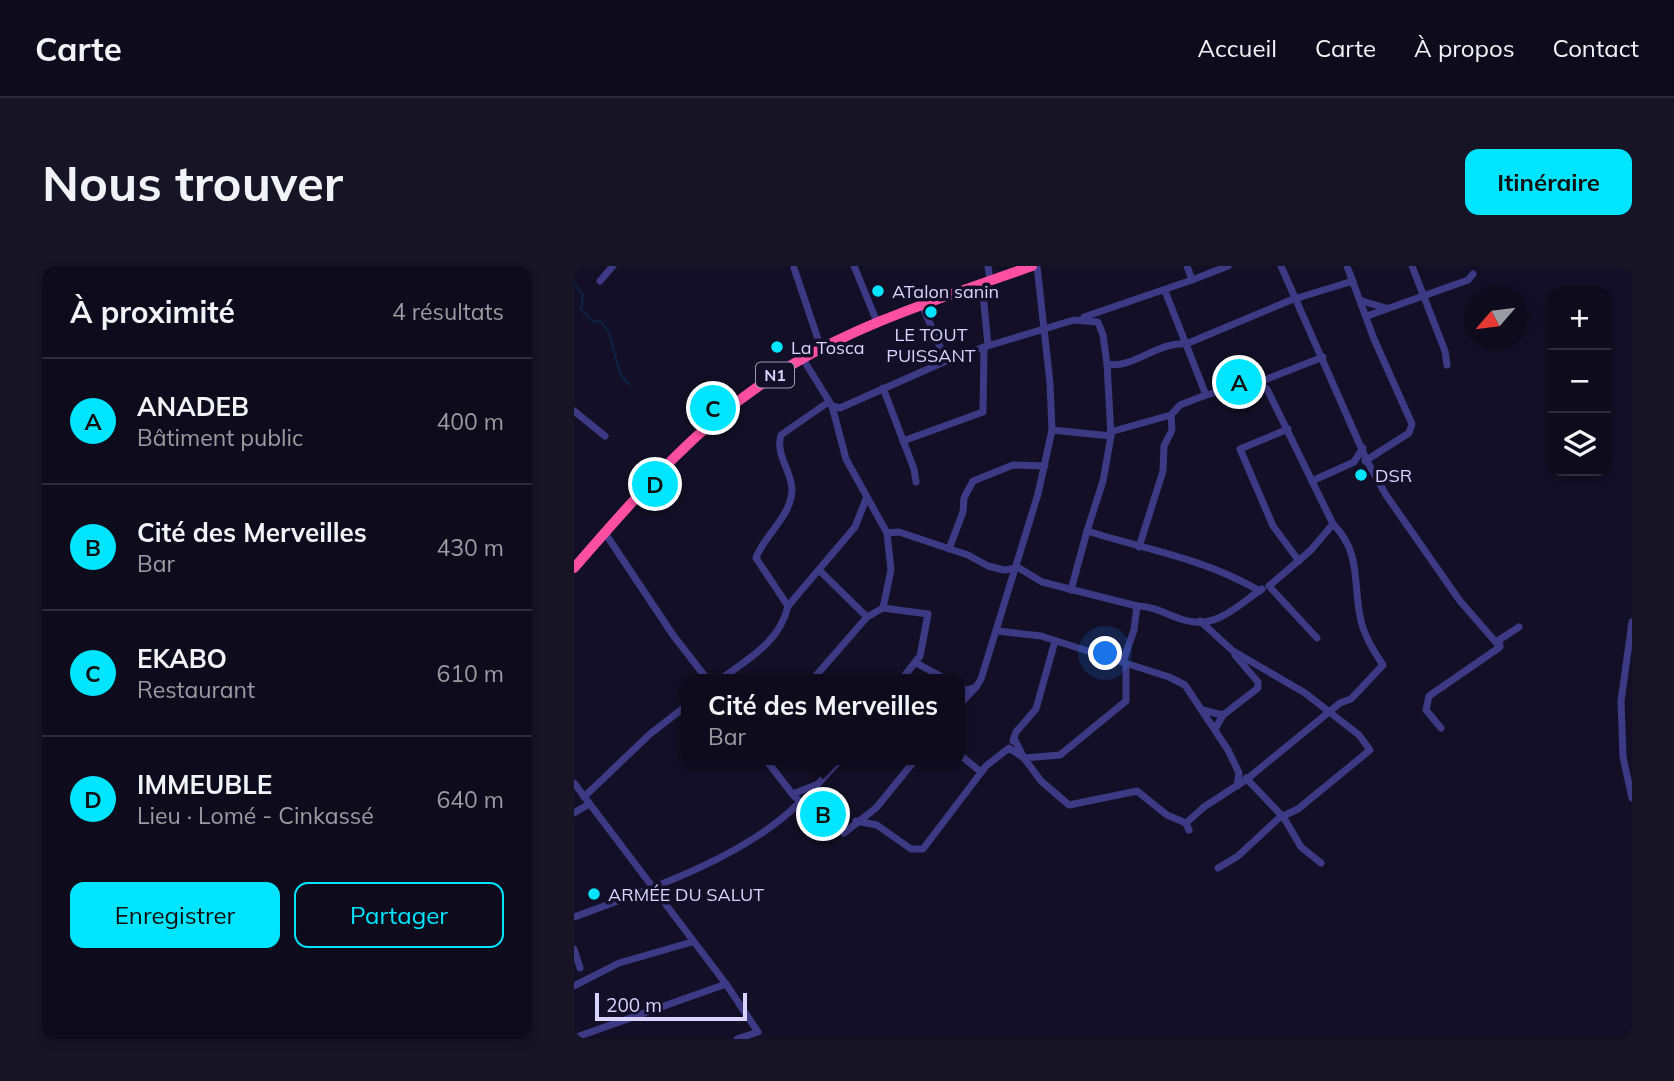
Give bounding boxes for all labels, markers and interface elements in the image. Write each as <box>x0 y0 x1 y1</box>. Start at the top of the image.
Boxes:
text: Carte <box>35 28 122 69</box>
text: Accueil <box>1198 33 1277 63</box>
text: Carte <box>1315 33 1376 63</box>
text: À propos <box>1414 33 1515 63</box>
text: Contact <box>1553 33 1639 63</box>
button: Itinéraire <box>1465 149 1632 215</box>
text: Nous trouver <box>42 152 343 213</box>
place label: ATalon sanin <box>892 280 999 303</box>
marker: ATalon sanin <box>870 283 886 299</box>
north arrow <box>1464 287 1527 350</box>
map controls <box>1548 287 1611 476</box>
button: + <box>1548 287 1611 350</box>
text: À proximité <box>70 293 235 331</box>
text: 4 résultats <box>392 297 504 326</box>
marker: LE TOUT PUISSANT <box>923 304 939 320</box>
place label: LE TOUT PUISSANT <box>886 323 976 367</box>
place label: La Tosca <box>791 336 865 359</box>
marker: La Tosca <box>769 339 785 355</box>
button: − <box>1548 350 1611 413</box>
pin: A <box>1216 356 1262 408</box>
road number: N1 <box>756 362 794 388</box>
pin: C <box>690 382 736 434</box>
text: ANADEB <box>137 390 249 423</box>
text: A <box>84 407 102 436</box>
text: 400 m <box>436 407 504 436</box>
button: layers <box>1548 413 1611 476</box>
text: Bâtiment public <box>137 423 303 452</box>
pin: D <box>632 458 678 510</box>
place label: DSR <box>1375 464 1412 487</box>
marker: DSR <box>1353 467 1369 483</box>
text: Cité des Merveilles <box>137 516 367 549</box>
text: B <box>85 533 101 562</box>
text: 430 m <box>436 533 504 562</box>
text: Bar <box>137 549 175 578</box>
your location <box>1088 636 1122 670</box>
text: EKABO <box>137 642 227 675</box>
text: C <box>85 659 101 688</box>
text: 610 m <box>436 659 504 688</box>
popup <box>681 674 965 765</box>
text: Restaurant <box>137 675 255 704</box>
text: Cité des Merveilles <box>708 689 938 722</box>
text: Bar <box>708 722 746 751</box>
text: IMMEUBLE <box>137 768 272 801</box>
text: D <box>84 785 102 814</box>
text: 640 m <box>436 785 504 814</box>
pin: B <box>800 788 846 840</box>
text: Lieu · Lomé - Cinkassé <box>137 801 374 830</box>
button: Enregistrer <box>70 882 280 948</box>
button: Partager <box>294 882 504 948</box>
place label: ARMÉE DU SALUT <box>608 883 764 906</box>
marker: ARMÉE DU SALUT <box>586 886 602 902</box>
scale bar <box>595 990 747 1022</box>
text: 200 m <box>606 993 662 1017</box>

